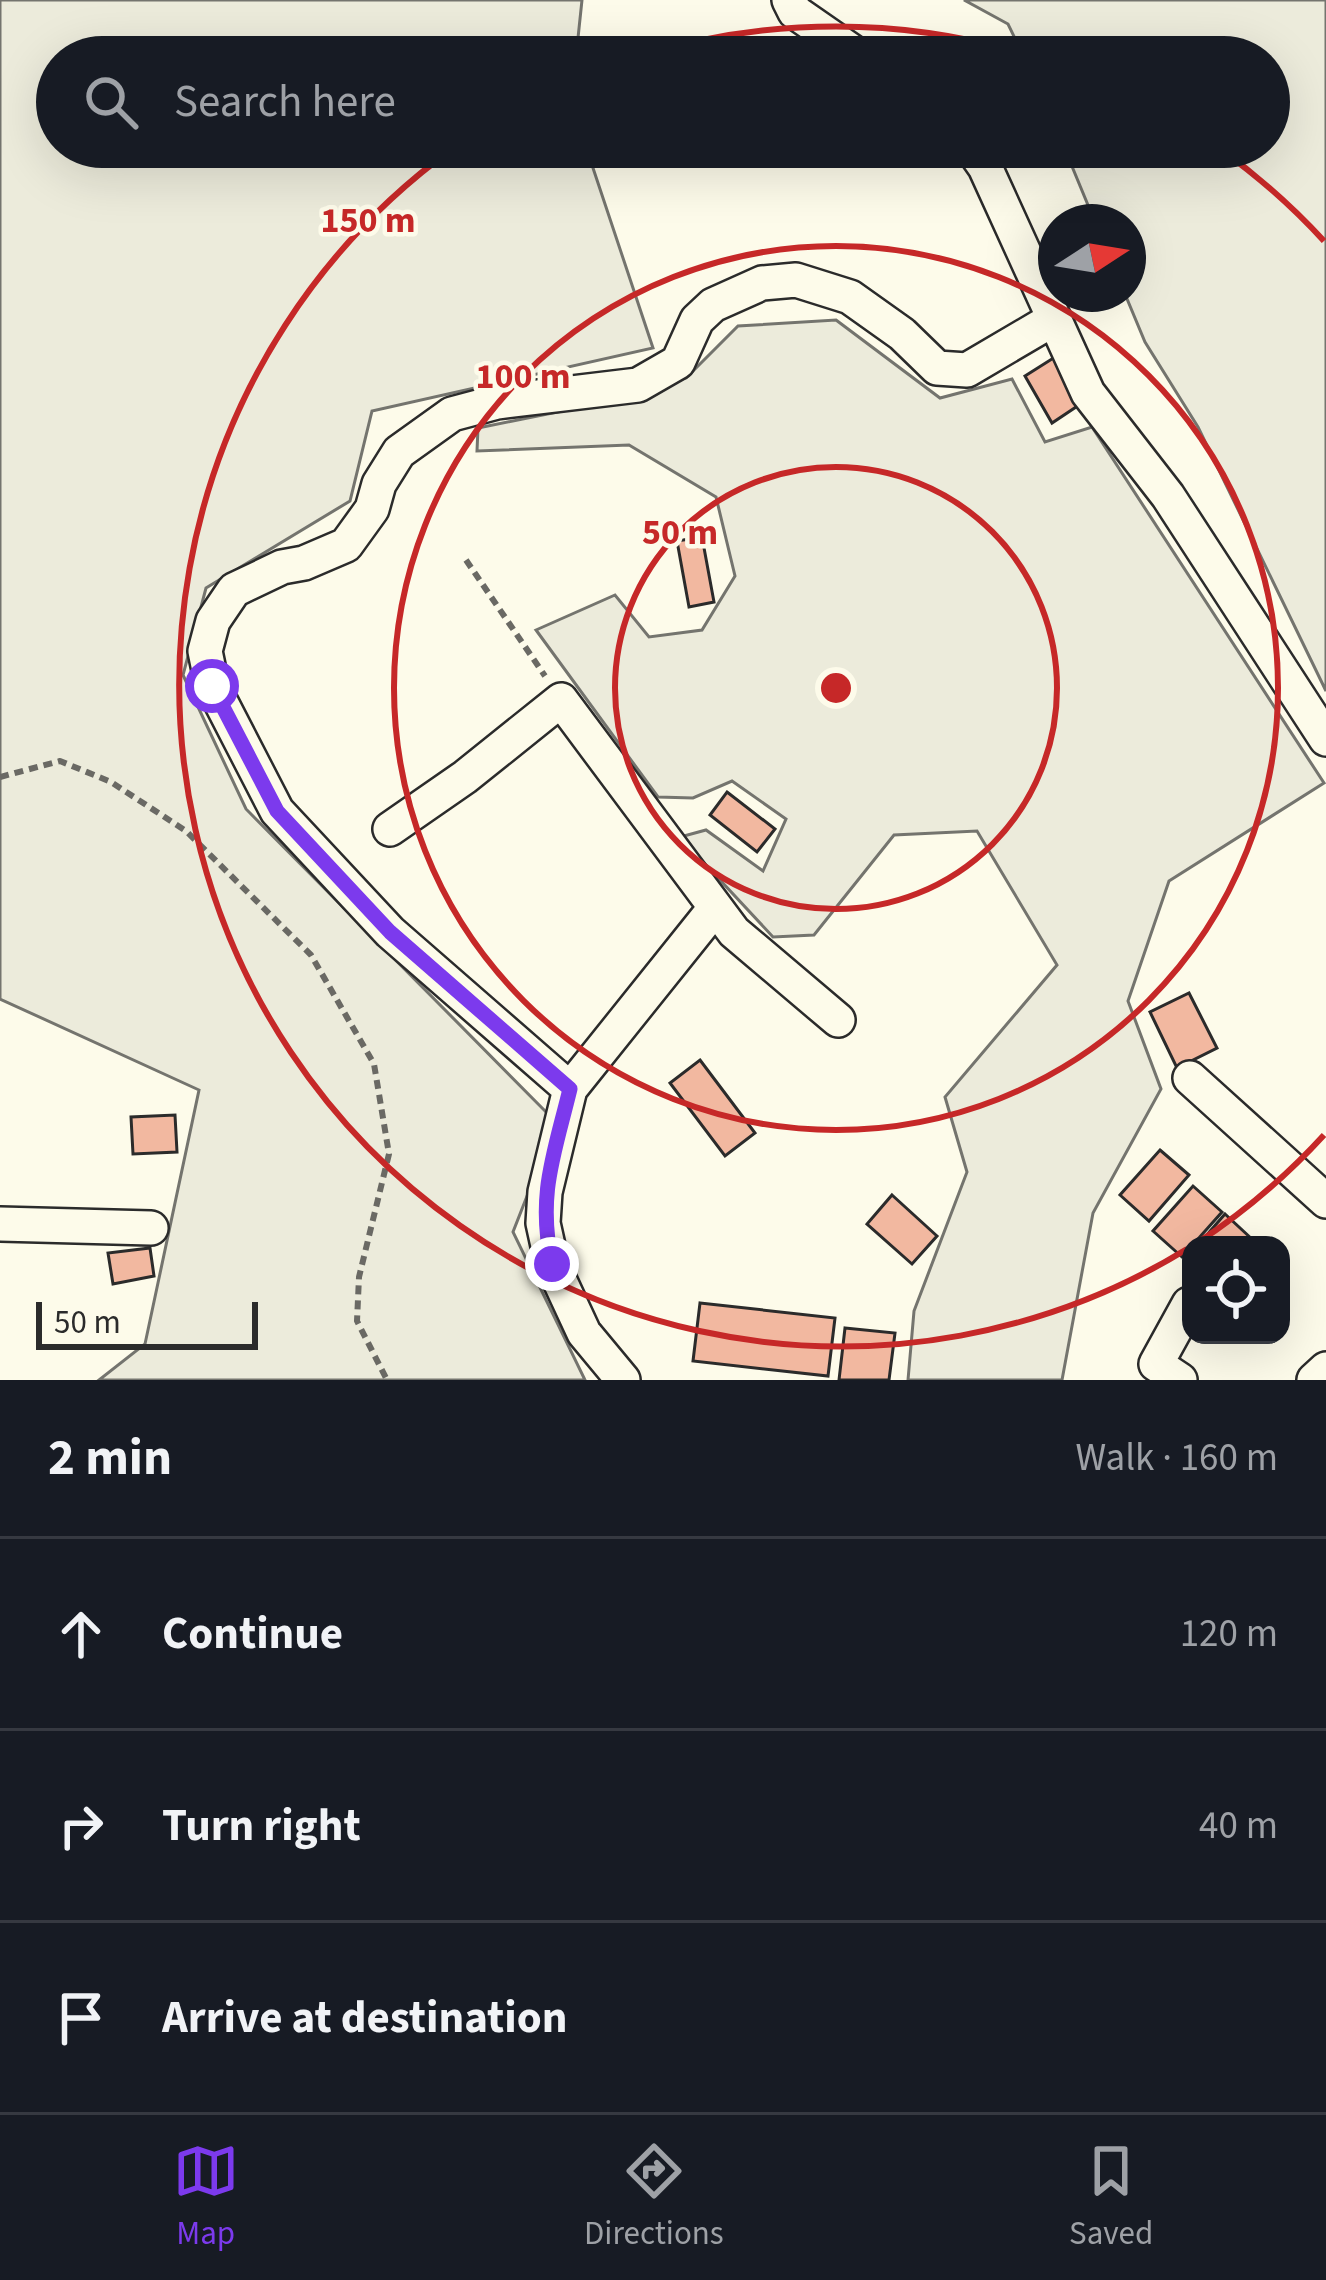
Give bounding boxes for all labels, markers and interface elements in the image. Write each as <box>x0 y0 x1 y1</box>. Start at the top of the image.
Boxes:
search box <box>36 36 1290 168</box>
icon: search <box>78 69 144 135</box>
text: Search here <box>174 70 396 134</box>
text: 150 m <box>320 195 416 246</box>
north arrow <box>1038 204 1146 312</box>
text: 100 m <box>475 351 571 402</box>
text: 50 m <box>642 507 718 558</box>
route start <box>185 659 239 713</box>
centre of rings <box>815 667 857 709</box>
map controls <box>1182 1236 1290 1344</box>
button: locate <box>1182 1236 1290 1344</box>
route end <box>525 1237 579 1291</box>
scale bar <box>36 1296 258 1349</box>
text: 50 m <box>54 1299 121 1346</box>
text: 2 min <box>48 1422 172 1494</box>
text: Walk · 160 m <box>1075 1430 1278 1486</box>
icon: ahead <box>48 1601 114 1667</box>
text: Continue <box>162 1602 343 1666</box>
text: 120 m <box>1180 1606 1278 1662</box>
icon: right <box>48 1793 114 1859</box>
text: Turn right <box>162 1794 361 1858</box>
text: 40 m <box>1199 1798 1278 1854</box>
icon: arrive <box>48 1985 114 2051</box>
text: Arrive at destination <box>162 1986 567 2050</box>
tab: Map <box>173 2138 239 2257</box>
tab: Directions <box>584 2138 724 2257</box>
tab: Saved <box>1069 2138 1153 2257</box>

